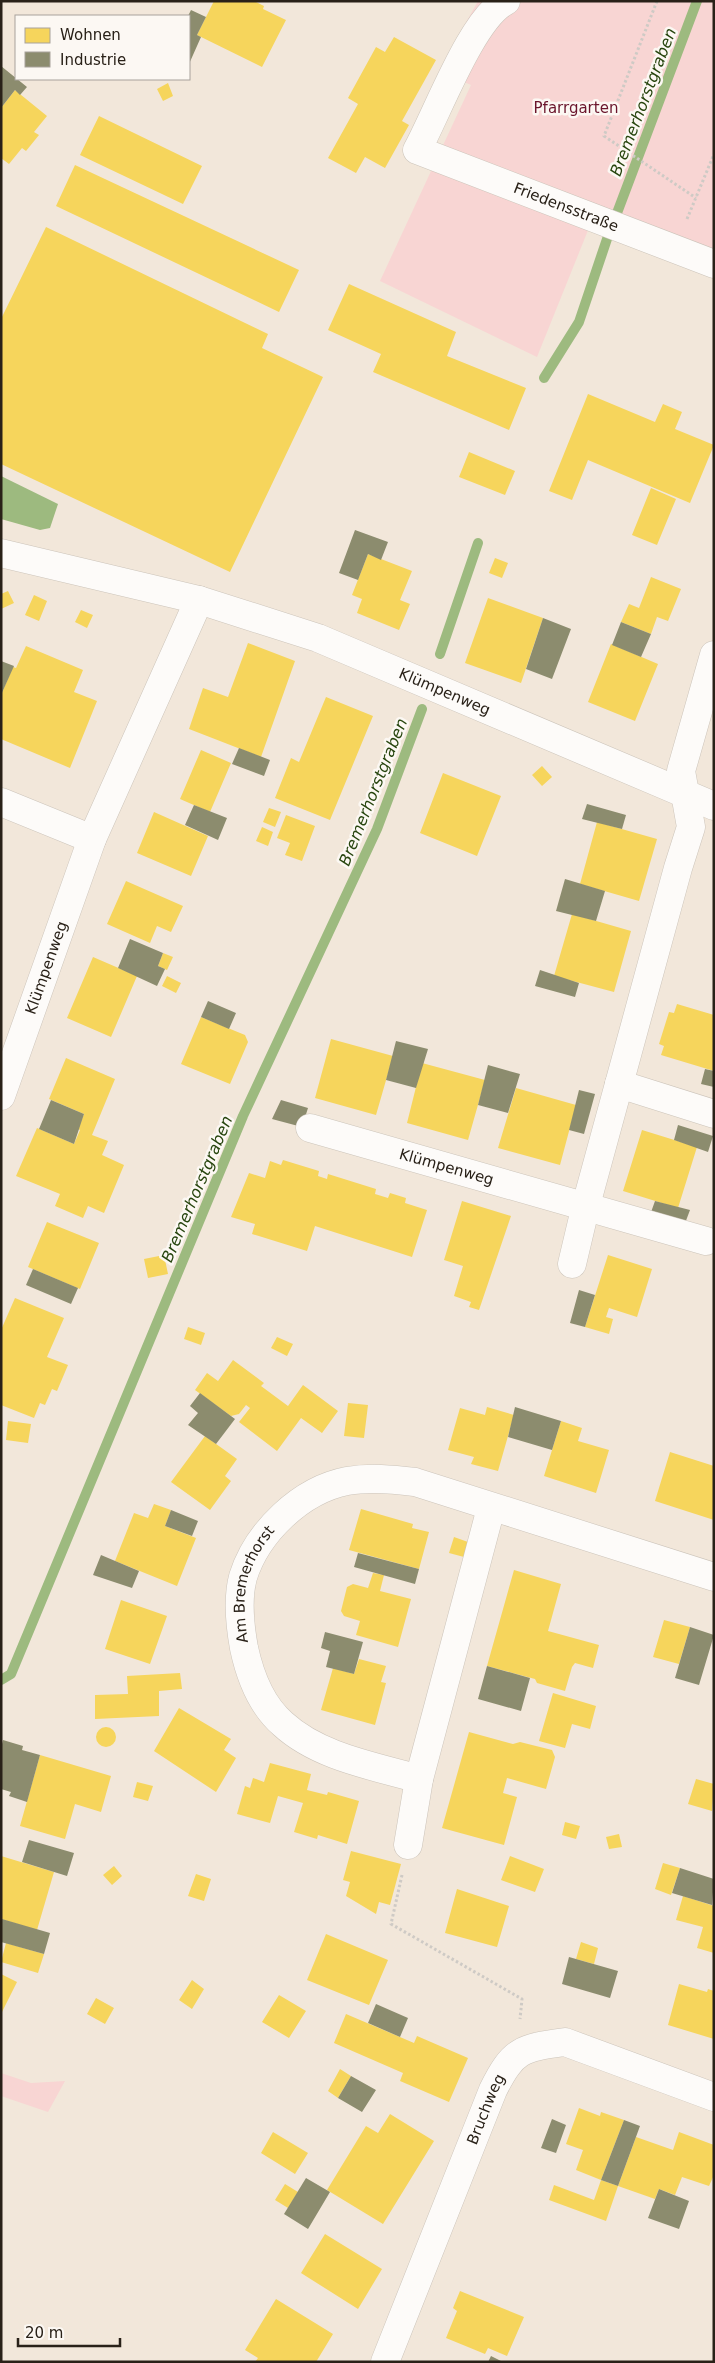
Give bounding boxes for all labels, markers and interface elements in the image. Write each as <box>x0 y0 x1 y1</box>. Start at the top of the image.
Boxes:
legend <box>15 15 190 80</box>
water label: Bremerhorstgraben <box>606 25 680 179</box>
text: Wohnen <box>60 26 121 44</box>
text: Industrie <box>60 51 126 69</box>
park label: Pfarrgarten <box>534 99 618 117</box>
street label: Friedensstraße <box>511 179 621 235</box>
street label: Klümpenweg <box>396 664 493 719</box>
water label: Bremerhorstgraben <box>335 716 411 868</box>
street label: Klümpenweg <box>22 919 71 1017</box>
water label: Bremerhorstgraben <box>158 1113 236 1265</box>
street label: Klümpenweg <box>397 1145 496 1189</box>
street label: Am Bremerhorst <box>231 1522 278 1644</box>
street label: Bruchweg <box>463 2071 509 2147</box>
scale bar <box>18 2316 120 2348</box>
text: 20 m <box>25 2324 63 2342</box>

